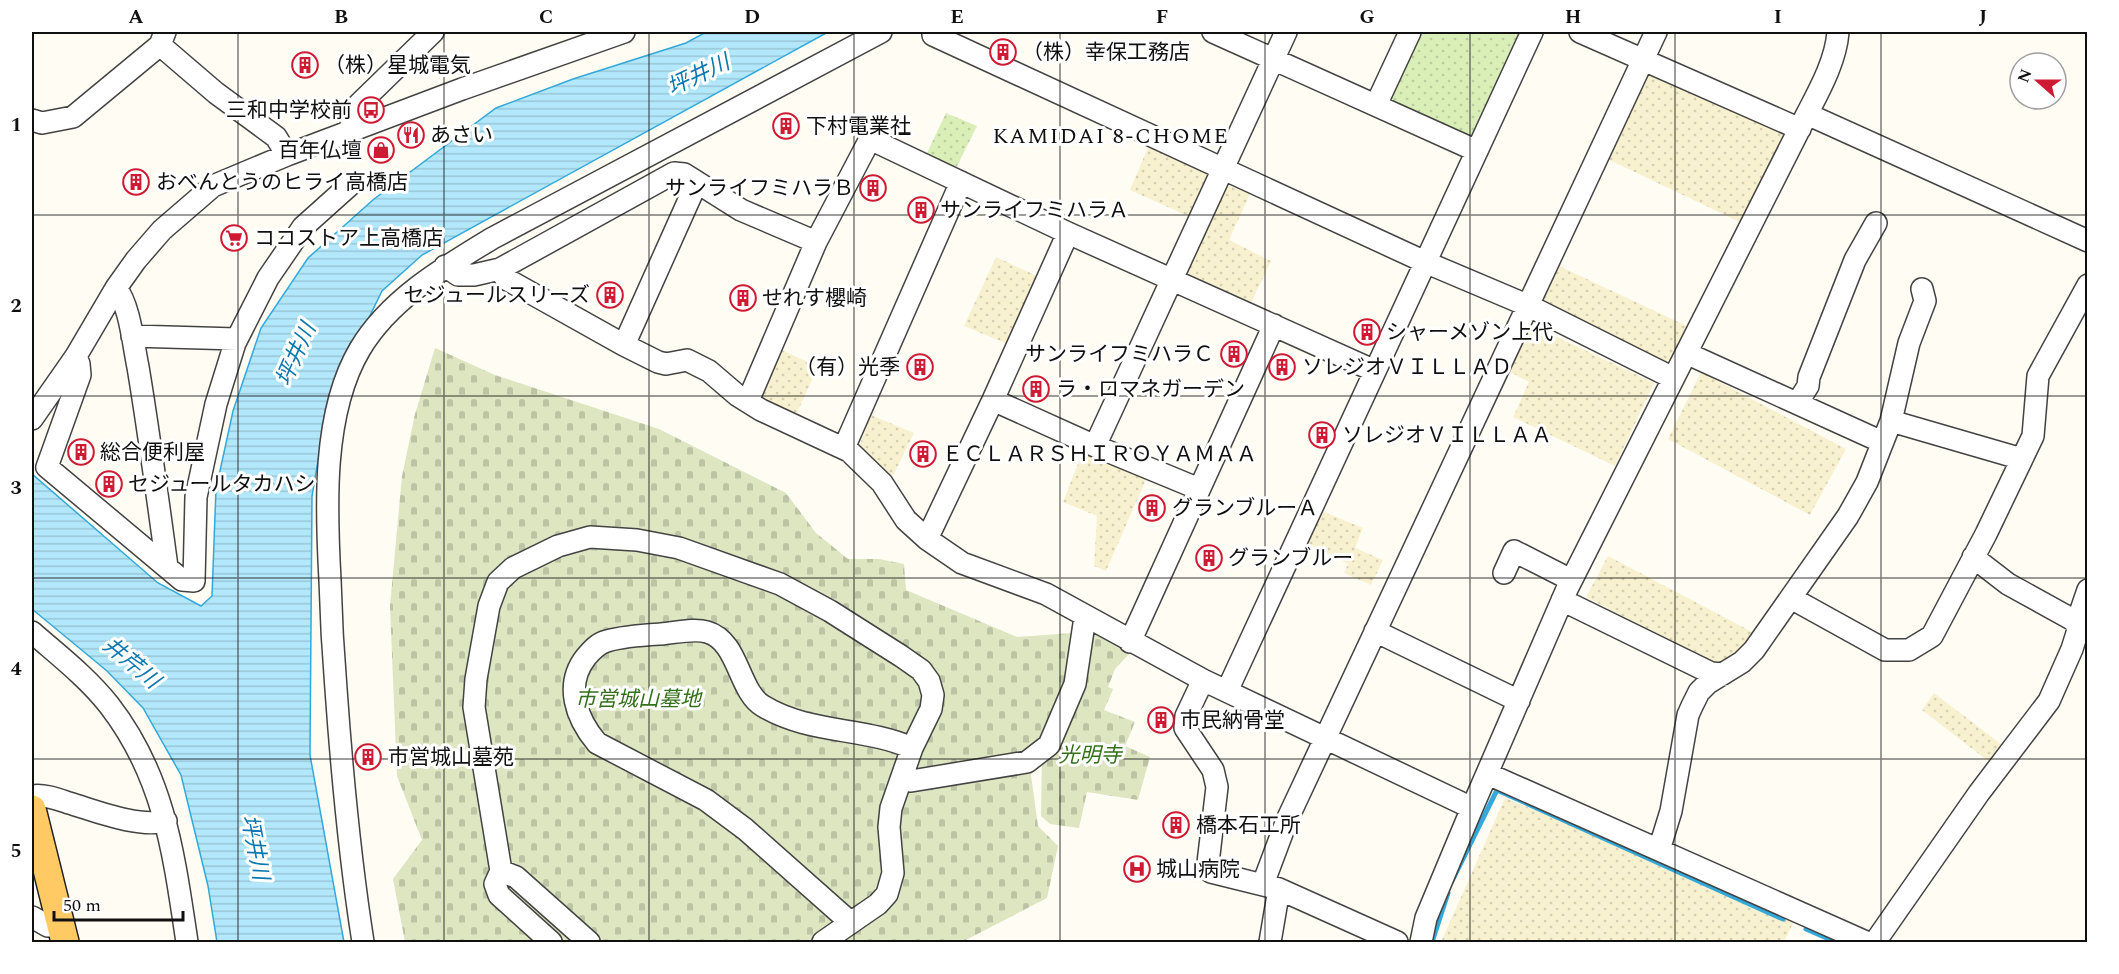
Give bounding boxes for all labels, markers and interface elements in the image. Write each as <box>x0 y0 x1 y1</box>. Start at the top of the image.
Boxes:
text: A <box>128 2 144 32</box>
text: B <box>334 2 348 32</box>
text: C <box>539 2 553 32</box>
text: D <box>744 2 760 32</box>
text: E <box>950 2 964 32</box>
text: F <box>1156 2 1168 32</box>
text: G <box>1359 2 1375 32</box>
text: H <box>1565 2 1581 32</box>
text: I <box>1774 2 1782 32</box>
text: J <box>1979 2 1987 32</box>
building icon: （株）幸保工務店 <box>988 37 1018 67</box>
place label: （株）幸保工務店 <box>1022 37 1190 69</box>
water label: 坪井川 <box>662 46 737 104</box>
building icon: （株）星城電気 <box>290 50 320 80</box>
place label: （株）星城電気 <box>324 50 471 82</box>
north arrow <box>2008 51 2068 111</box>
text: N <box>2011 66 2038 86</box>
place label: 三和中学校前 <box>226 95 352 127</box>
bus stop icon: 三和中学校前 <box>356 95 386 125</box>
text: 1 <box>10 110 22 140</box>
building icon: 下村電業社 <box>771 111 801 141</box>
place label: 下村電業社 <box>806 111 911 143</box>
restaurant icon: あさい <box>396 120 426 150</box>
place label: あさい <box>430 120 493 152</box>
district label: KAMIDAI 8-CHOME <box>993 120 1229 153</box>
place label: 百年仏壇 <box>278 135 362 167</box>
shop icon: 百年仏壇 <box>366 135 396 165</box>
building icon: おべんとうのヒライ高橋店 <box>121 167 151 197</box>
place label: おべんとうのヒライ高橋店 <box>156 167 408 199</box>
place label: サンライフミハラＢ <box>665 173 854 205</box>
building icon: サンライフミハラＢ <box>858 173 888 203</box>
building icon: サンライフミハラＡ <box>906 195 936 225</box>
place label: サンライフミハラＡ <box>940 195 1129 227</box>
supermarket icon: ココストア上高橋店 <box>219 223 249 253</box>
place label: ココストア上高橋店 <box>254 223 443 255</box>
place label: セジュールスリーズ <box>404 280 590 312</box>
building icon: セジュールスリーズ <box>595 280 625 310</box>
building icon: せれす櫻崎 <box>728 283 758 313</box>
place label: せれす櫻崎 <box>762 283 867 315</box>
text: 2 <box>10 291 22 321</box>
water label: 坪井川 <box>268 316 326 391</box>
building icon: シャーメゾン上代 <box>1352 317 1382 347</box>
place label: シャーメゾン上代 <box>1386 317 1553 349</box>
place label: サンライフミハラＣ <box>1025 339 1214 371</box>
building icon: サンライフミハラＣ <box>1219 339 1249 369</box>
place label: （有）光季 <box>795 352 900 384</box>
building icon: （有）光季 <box>905 352 935 382</box>
building icon: ソレジオＶＩＬＬＡＤ <box>1267 352 1297 382</box>
place label: ソレジオＶＩＬＬＡＤ <box>1302 352 1512 384</box>
building icon: ラ・ロマネガーデン <box>1021 374 1051 404</box>
place label: ラ・ロマネガーデン <box>1056 374 1245 406</box>
building icon: ソレジオＶＩＬＬＡＡ <box>1307 420 1337 450</box>
place label: ソレジオＶＩＬＬＡＡ <box>1342 420 1552 452</box>
building icon: 総合便利屋 <box>66 437 96 467</box>
place label: 総合便利屋 <box>100 437 205 469</box>
building icon: ＥＣＬＡＲＳＨＩＲＯＹＡＭＡＡ <box>908 439 938 469</box>
place label: ＥＣＬＡＲＳＨＩＲＯＹＡＭＡＡ <box>942 439 1257 471</box>
building icon: セジュールタカハシ <box>94 469 124 499</box>
place label: セジュールタカハシ <box>128 469 316 501</box>
text: 3 <box>10 473 22 503</box>
building icon: グランブルーＡ <box>1137 493 1167 523</box>
place label: グランブルーＡ <box>1172 493 1318 525</box>
building icon: グランブルー <box>1194 543 1224 573</box>
place label: グランブルー <box>1228 543 1353 575</box>
water label: 井芹川 <box>95 629 168 698</box>
text: 4 <box>10 654 22 684</box>
park label: 市営城山墓地 <box>575 684 703 716</box>
building icon: 市民納骨堂 <box>1146 705 1176 735</box>
place label: 市民納骨堂 <box>1180 705 1285 737</box>
park label: 光明寺 <box>1059 740 1123 772</box>
building icon: 市営城山墓苑 <box>353 742 383 772</box>
place label: 市営城山墓苑 <box>388 742 514 774</box>
building icon: 橋本石工所 <box>1161 810 1191 840</box>
place label: 橋本石工所 <box>1196 810 1301 842</box>
water label: 坪井川 <box>232 812 277 885</box>
text: 5 <box>10 836 22 866</box>
hospital icon: 城山病院 <box>1122 854 1152 884</box>
place label: 城山病院 <box>1156 854 1240 886</box>
scale bar <box>54 884 183 922</box>
text: 50 m <box>63 892 101 919</box>

